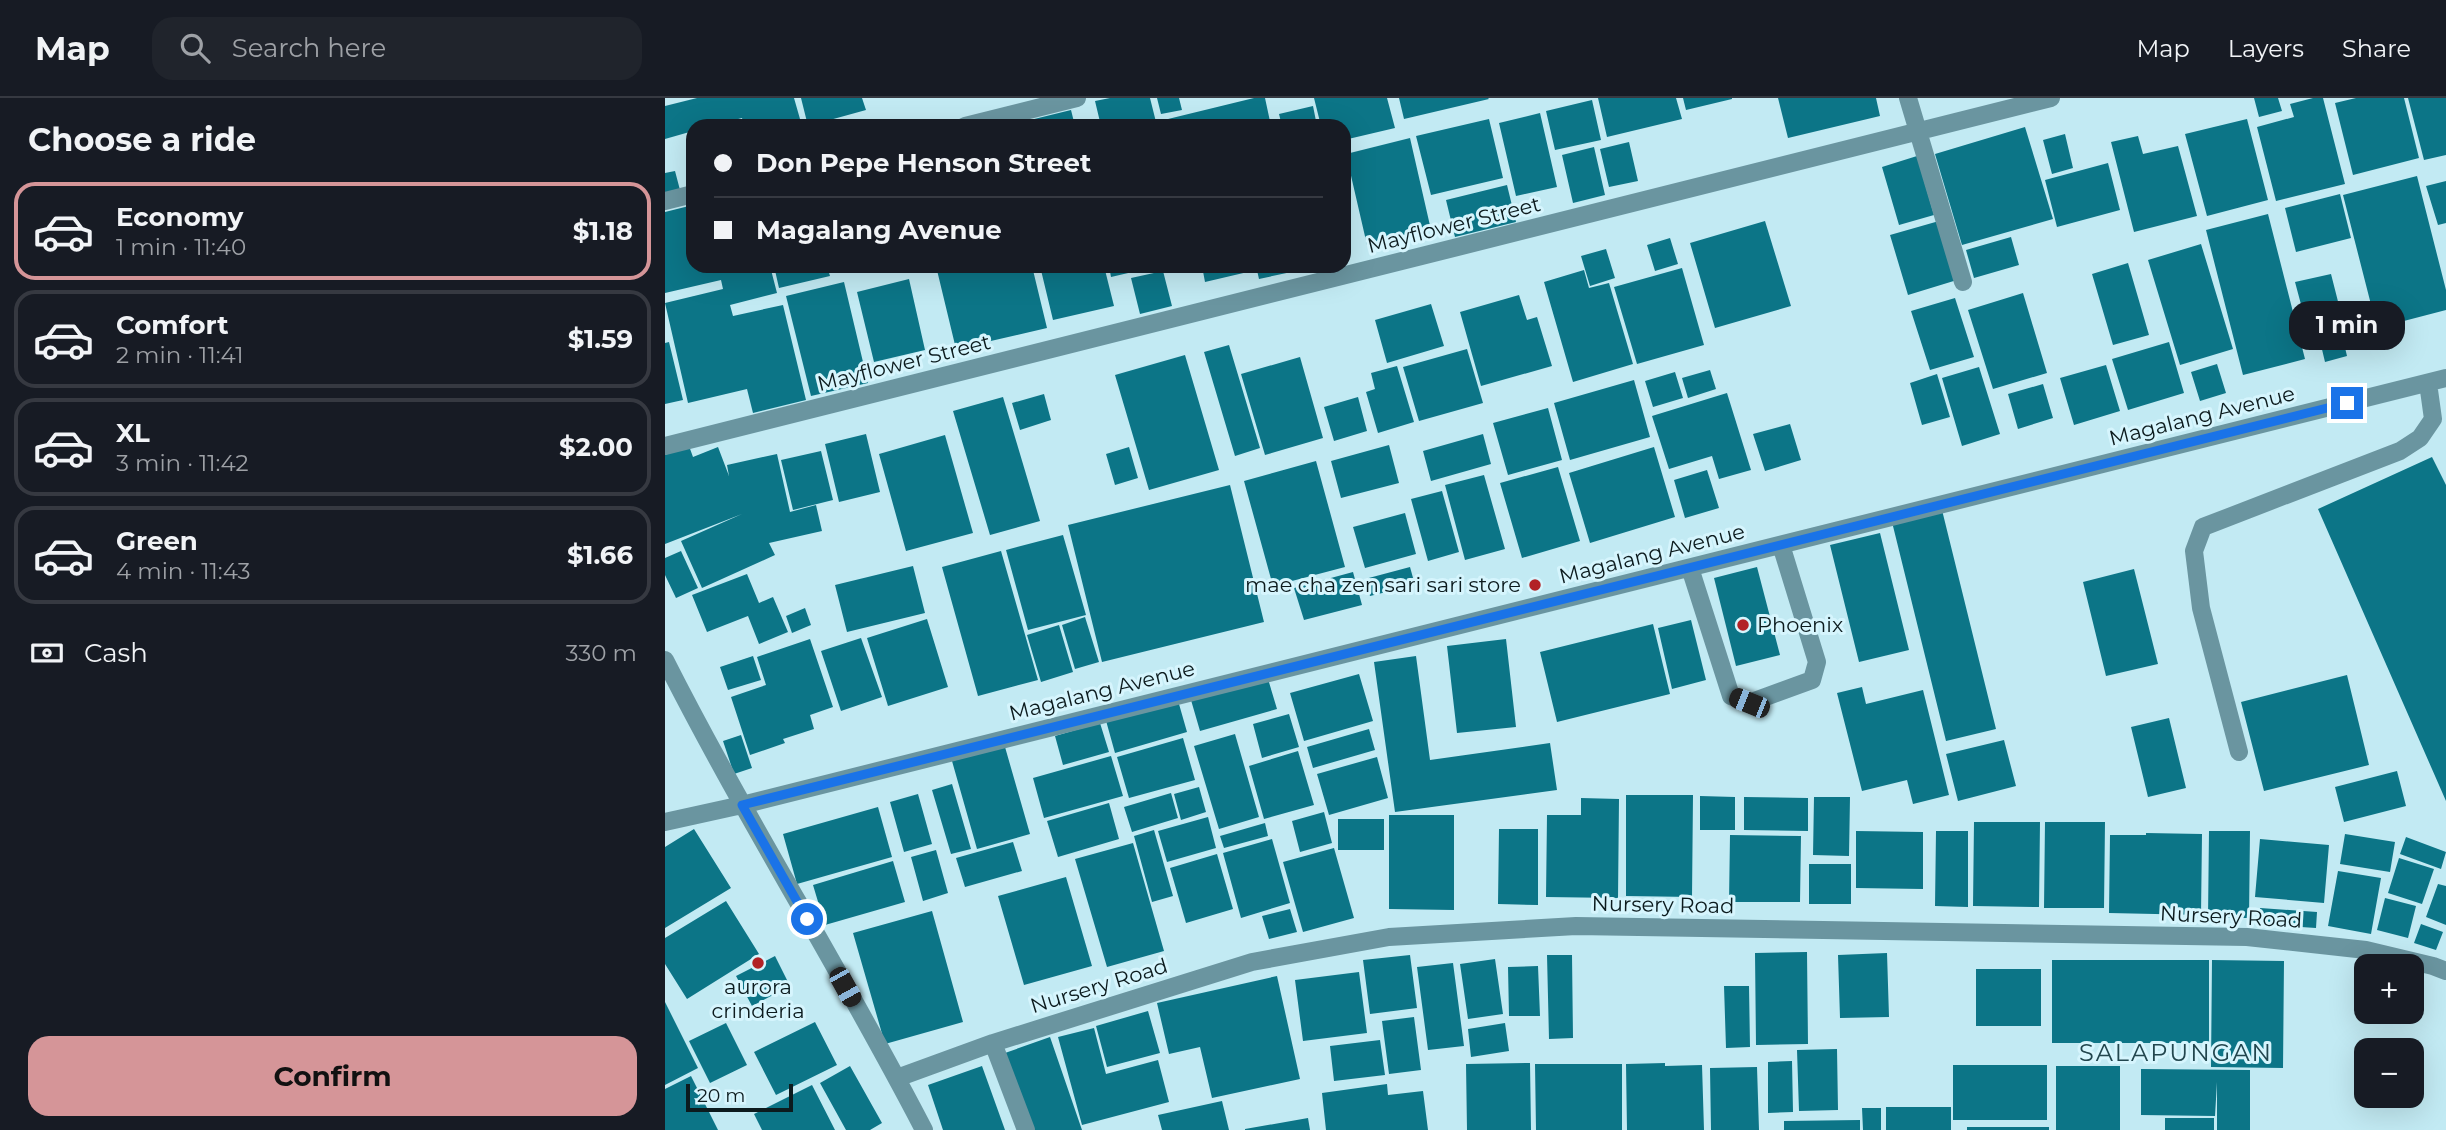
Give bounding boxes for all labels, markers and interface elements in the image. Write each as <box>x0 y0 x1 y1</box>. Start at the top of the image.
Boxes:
search box <box>152 17 642 80</box>
text: Map <box>35 28 110 68</box>
icon: search <box>176 29 214 67</box>
text: Search here <box>232 32 386 64</box>
text: Map <box>2136 34 2190 63</box>
text: Layers <box>2228 34 2304 63</box>
text: Share <box>2342 34 2411 63</box>
text: Choose a ride <box>28 120 256 159</box>
text: Don Pepe Henson Street <box>756 147 1091 179</box>
street label: Mayflower Street <box>1365 191 1543 258</box>
icon: car <box>32 200 95 263</box>
text: Economy <box>116 201 243 233</box>
text: Magalang Avenue <box>756 214 1002 246</box>
text: $1.18 <box>573 215 633 247</box>
text: 1 min · 11:40 <box>116 233 246 261</box>
callout: 1 min <box>2289 302 2405 350</box>
icon: car <box>32 308 95 371</box>
text: Comfort <box>116 309 228 341</box>
text: 1 min <box>2316 311 2378 339</box>
text: $1.59 <box>568 323 633 355</box>
street label: Mayflower Street <box>815 329 993 396</box>
text: 2 min · 11:41 <box>116 341 244 369</box>
street label: Magalang Avenue <box>2106 380 2297 451</box>
route end <box>2331 387 2363 419</box>
icon: car <box>32 416 95 479</box>
text: XL <box>116 417 150 449</box>
text: $2.00 <box>559 431 633 463</box>
text: 3 min · 11:42 <box>116 449 249 477</box>
street label: Magalang Avenue <box>1556 518 1747 589</box>
icon: car <box>32 524 95 587</box>
text: Green <box>116 525 198 557</box>
text: $1.66 <box>567 539 633 571</box>
text: 4 min · 11:43 <box>116 557 251 585</box>
place label: mae cha zen sari sari store <box>1245 572 1521 597</box>
marker: mae cha zen sari sari store <box>1527 577 1543 593</box>
place label: Phoenix <box>1757 612 1843 637</box>
marker: Phoenix <box>1735 617 1751 633</box>
icon: cash <box>28 634 66 672</box>
text: Cash <box>84 637 148 669</box>
text: 330 m <box>566 639 637 667</box>
street label: Magalang Avenue <box>1006 655 1197 726</box>
car <box>1726 685 1773 721</box>
street label: Nursery Road <box>1592 891 1735 918</box>
street label: Nursery Road <box>2159 900 2303 933</box>
route start <box>791 903 823 935</box>
street label: Nursery Road <box>1027 953 1171 1018</box>
map controls <box>2354 954 2424 1108</box>
button: + <box>2354 954 2424 1024</box>
marker: aurora crinderia <box>750 955 766 971</box>
car <box>826 964 865 1010</box>
place label: aurora crinderia <box>711 974 805 1023</box>
button: Confirm <box>28 1036 637 1116</box>
district label: SALAPUNGAN <box>2079 1038 2273 1067</box>
button: − <box>2354 1038 2424 1108</box>
scale bar <box>686 1081 793 1113</box>
text: 20 m <box>697 1084 745 1107</box>

